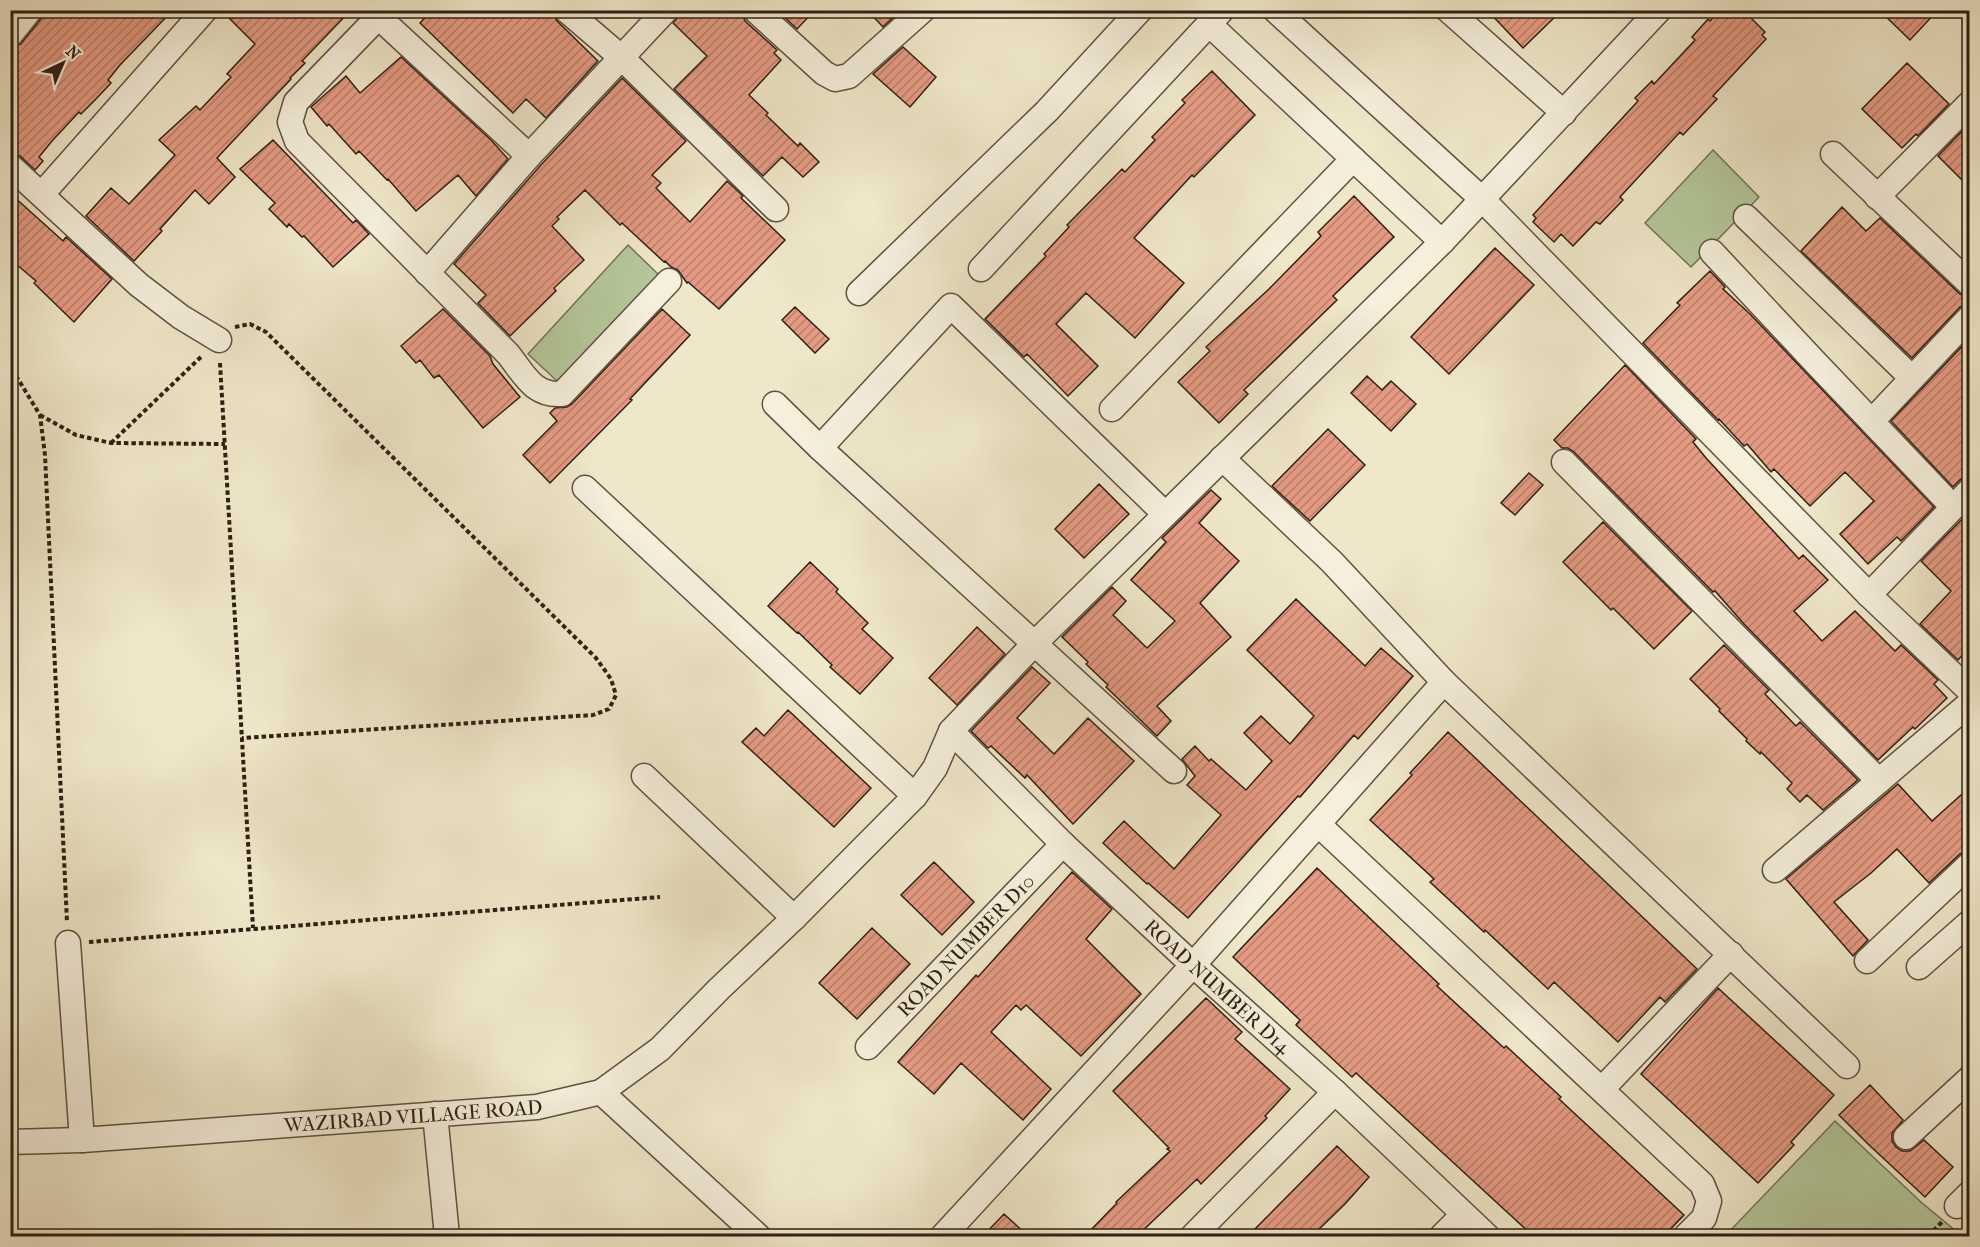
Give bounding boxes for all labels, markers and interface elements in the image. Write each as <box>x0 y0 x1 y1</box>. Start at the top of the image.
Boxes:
north arrow <box>33 33 93 93</box>
text: N <box>62 42 85 64</box>
street label: ROAD NUMBER D10 <box>893 870 1040 1022</box>
street label: ROAD NUMBER D14 <box>1139 915 1296 1059</box>
street label: WAZIRBAD VILLAGE ROAD <box>282 1096 543 1137</box>

